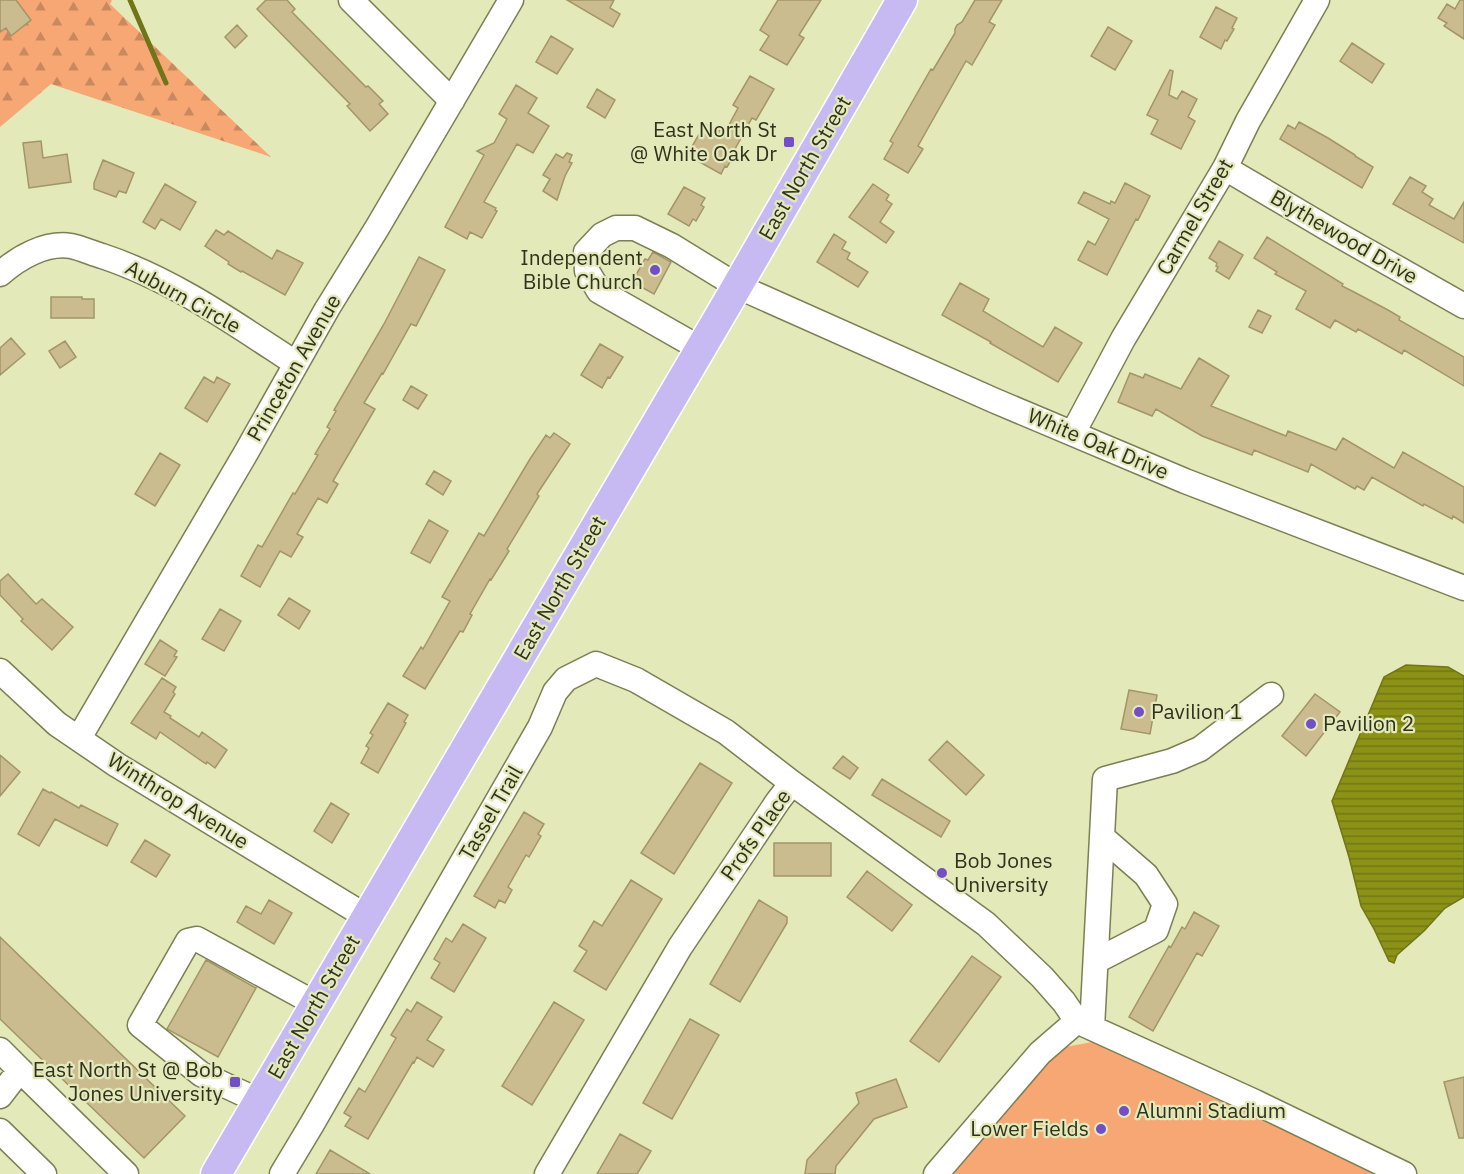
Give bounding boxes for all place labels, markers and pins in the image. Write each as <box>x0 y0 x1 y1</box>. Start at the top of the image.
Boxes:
place label: East North St @ White Oak Dr <box>630 115 777 167</box>
marker: East North St @ White Oak Dr <box>782 135 796 149</box>
place label: Independent Bible Church <box>520 243 643 295</box>
marker: Independent Bible Church <box>648 263 662 277</box>
place label: Pavilion 1 <box>1151 697 1242 725</box>
marker: Pavilion 1 <box>1132 705 1146 719</box>
place label: Pavilion 2 <box>1323 709 1414 737</box>
marker: Pavilion 2 <box>1304 717 1318 731</box>
place label: Bob Jones University <box>954 846 1053 898</box>
marker: Bob Jones University <box>935 866 949 880</box>
place label: East North St @ Bob Jones University <box>33 1055 224 1107</box>
marker: East North St @ Bob Jones University <box>228 1075 242 1089</box>
place label: Alumni Stadium <box>1136 1096 1286 1124</box>
marker: Alumni Stadium <box>1117 1104 1131 1118</box>
place label: Lower Fields <box>970 1114 1089 1142</box>
marker: Lower Fields <box>1094 1122 1108 1136</box>

